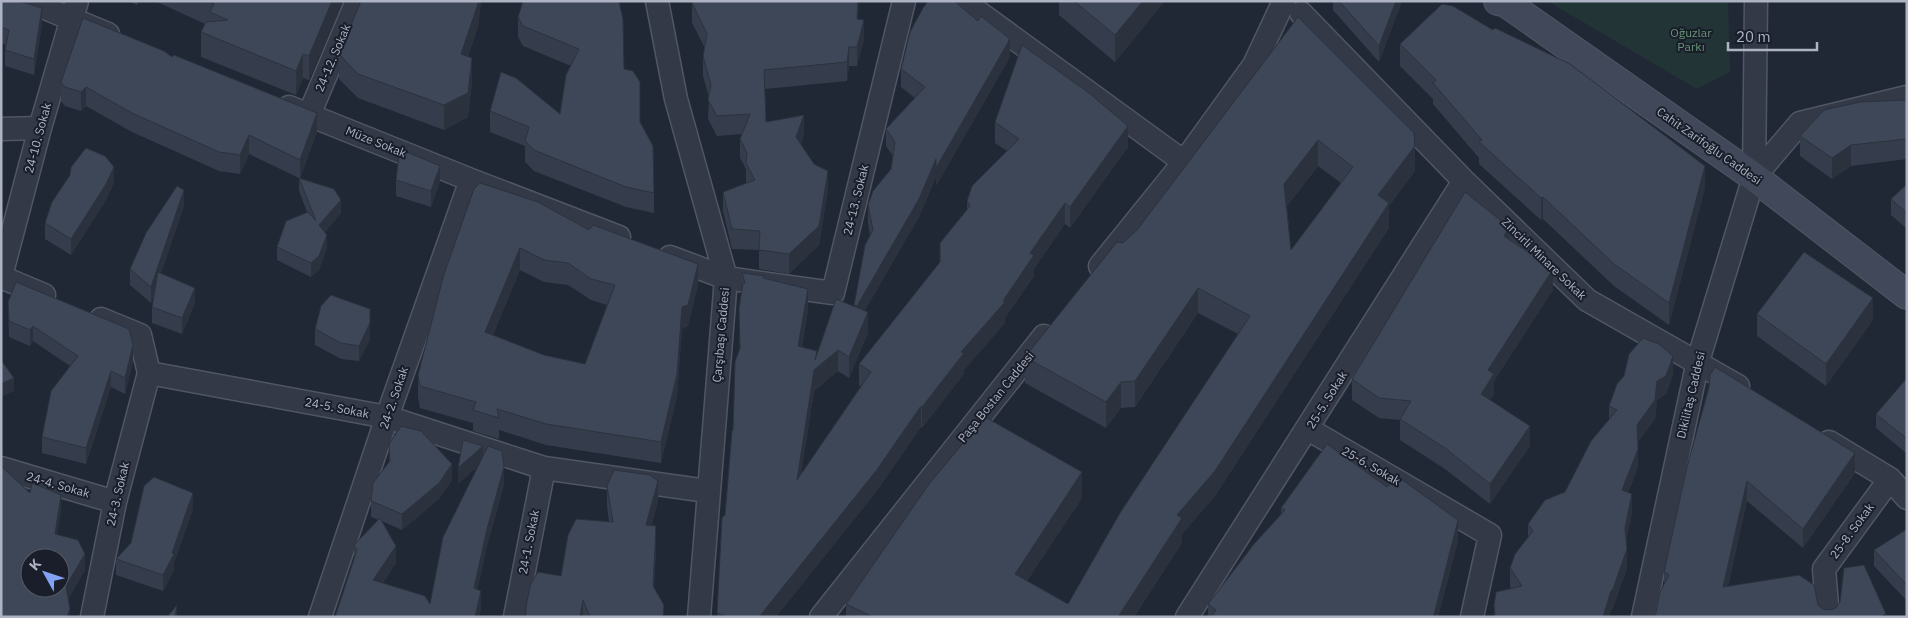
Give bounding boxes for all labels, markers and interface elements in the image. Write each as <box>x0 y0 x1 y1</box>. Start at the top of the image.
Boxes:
scale bar <box>1728 20 1817 52</box>
street label: 24-12. Sokak <box>311 21 354 94</box>
park label: Oğuzlar Parkı <box>1670 25 1712 54</box>
text: 20 m <box>1736 27 1771 46</box>
street label: 24-10. Sokak <box>21 100 54 175</box>
street label: Cahit Zarifoğlu Caddesi <box>1654 104 1765 187</box>
street label: Müze Sokak <box>344 123 409 161</box>
street label: 24-13. Sokak <box>839 162 872 237</box>
street label: Zincirli Minare Sokak <box>1499 214 1590 303</box>
street label: Çarşıbaşı Caddesi <box>709 287 732 383</box>
street label: Paşa Bostan Caddesi <box>954 348 1037 445</box>
street label: Dikilitaş Caddesi <box>1673 350 1708 440</box>
street label: 24-2. Sokak <box>376 364 411 431</box>
street label: 25-5. Sokak <box>1303 368 1351 431</box>
street label: 24-5. Sokak <box>304 394 371 421</box>
street label: 25-6. Sokak <box>1339 443 1404 489</box>
street label: 24-3. Sokak <box>103 460 132 527</box>
street label: 24-4. Sokak <box>25 468 92 501</box>
street label: 25-8. Sokak <box>1826 499 1877 561</box>
street label: 24-1. Sokak <box>515 508 542 575</box>
north arrow <box>20 548 70 598</box>
text: K <box>25 555 45 574</box>

